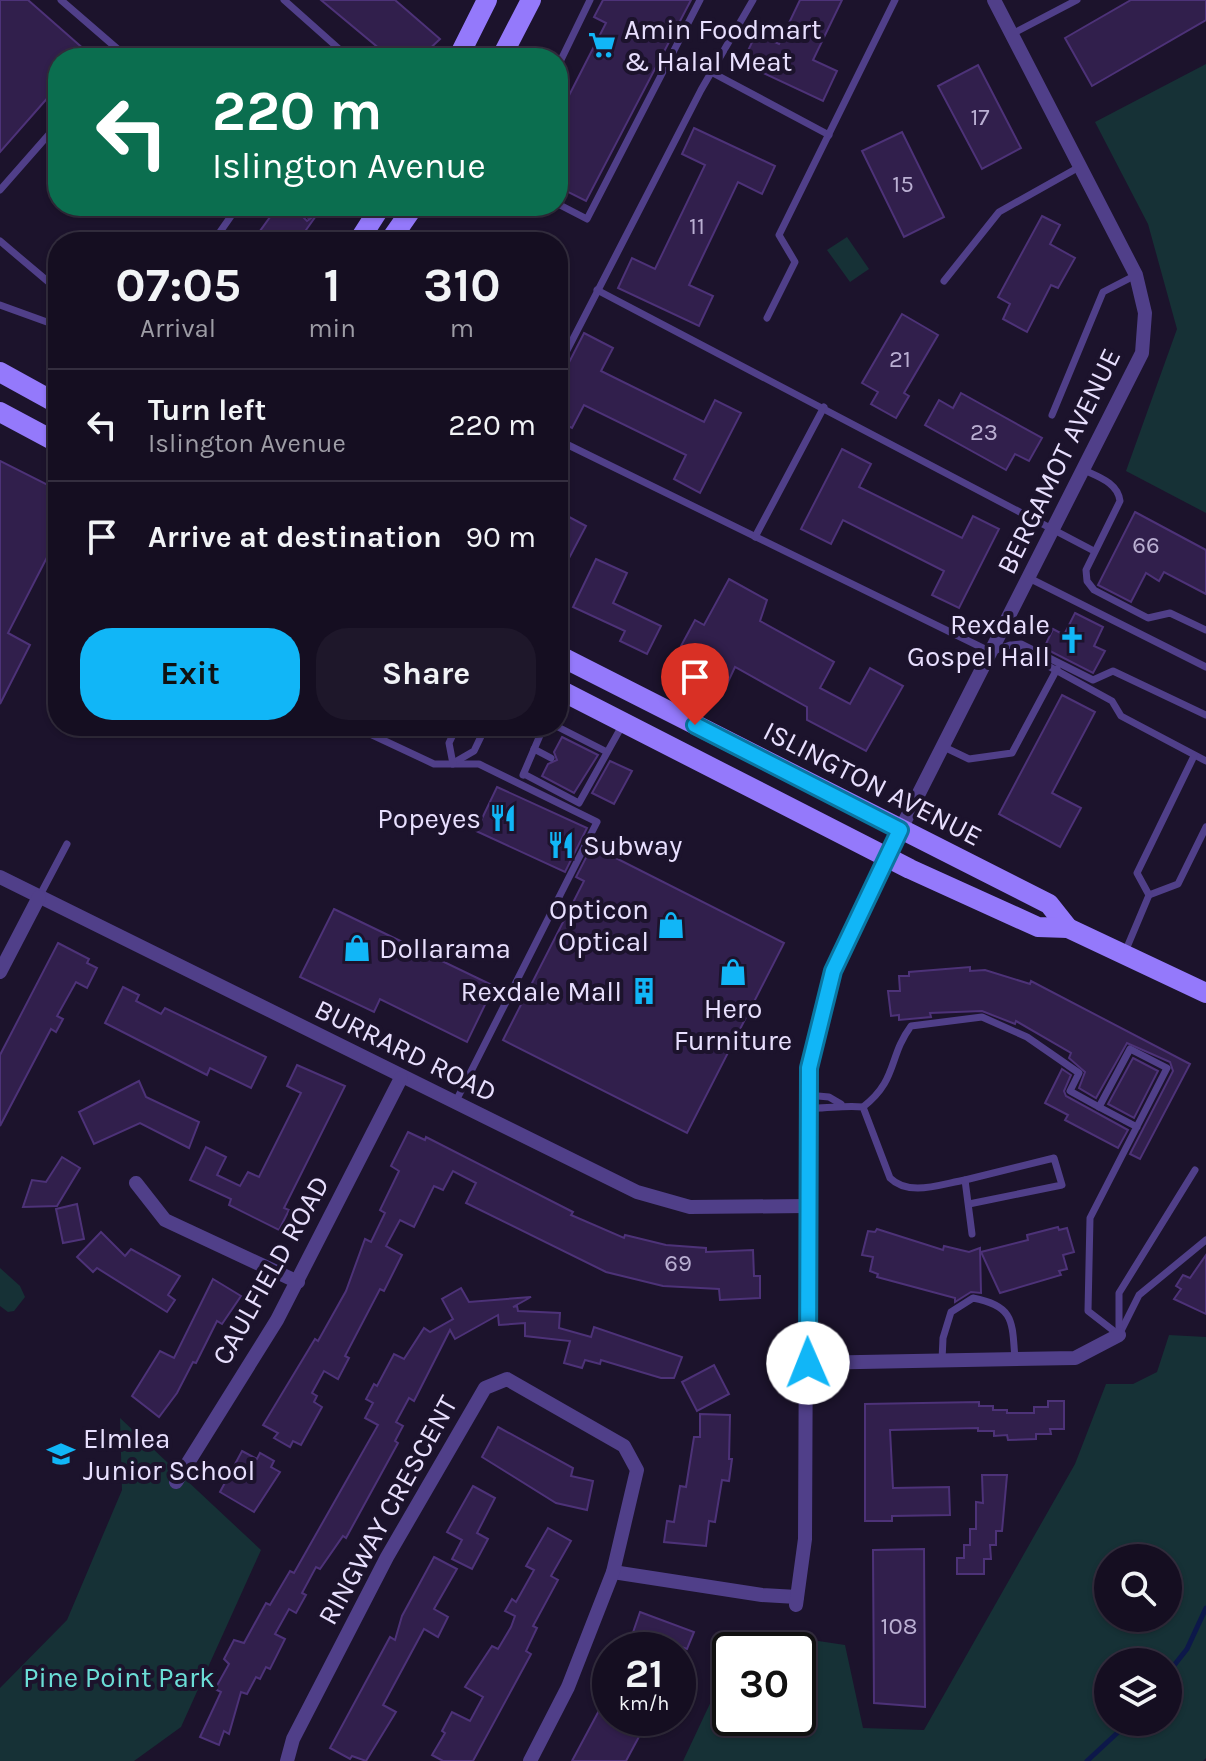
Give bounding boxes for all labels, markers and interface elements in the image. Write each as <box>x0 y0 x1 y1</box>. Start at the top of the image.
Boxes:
place label: Amin Foodmart & Halal Meat <box>624 13 822 78</box>
supermarket icon: Amin Foodmart & Halal Meat <box>587 30 617 60</box>
text: 220 m <box>212 78 383 143</box>
icon: left <box>80 80 184 184</box>
house number: 17 <box>970 103 990 131</box>
text: Islington Avenue <box>212 145 486 187</box>
house number: 15 <box>892 170 914 198</box>
house number: 11 <box>689 212 705 240</box>
text: 07:05 <box>115 257 241 313</box>
text: 1 <box>323 257 341 313</box>
text: 310 <box>423 257 501 313</box>
text: Arrival <box>140 313 216 344</box>
text: min <box>308 313 356 344</box>
text: m <box>450 313 474 344</box>
street label: BERGAMOT AVENUE <box>990 343 1127 579</box>
house number: 21 <box>889 345 911 373</box>
text: Turn left <box>148 392 266 428</box>
icon: left <box>80 403 124 447</box>
text: 220 m <box>448 407 536 443</box>
house number: 23 <box>970 418 998 446</box>
text: Islington Avenue <box>148 428 346 459</box>
icon: arrive <box>80 515 124 559</box>
text: Arrive at destination <box>148 519 442 555</box>
text: 90 m <box>466 519 536 555</box>
house number: 66 <box>1132 531 1160 559</box>
place label: Rexdale Gospel Hall <box>907 608 1050 673</box>
church icon: Rexdale Gospel Hall <box>1057 625 1087 655</box>
button: Exit <box>80 628 300 720</box>
button: Share <box>316 628 536 720</box>
pin <box>661 643 729 725</box>
icon: arrive <box>673 655 717 699</box>
street label: ISLINGTON AVENUE <box>758 714 988 853</box>
place label: Popeyes <box>377 802 481 835</box>
restaurant icon: Popeyes <box>488 803 518 833</box>
place label: Subway <box>583 829 682 862</box>
restaurant icon: Subway <box>546 830 576 860</box>
place label: Opticon Optical <box>549 893 649 958</box>
shop icon: Opticon Optical <box>656 910 686 940</box>
place label: Dollarama <box>379 932 511 965</box>
shop icon: Dollarama <box>342 933 372 963</box>
shop icon: Hero Furniture <box>718 957 748 987</box>
place label: Rexdale Mall <box>460 975 622 1008</box>
building icon: Rexdale Mall <box>629 976 659 1006</box>
street label: BURRARD ROAD <box>309 992 502 1109</box>
place label: Hero Furniture <box>674 992 792 1057</box>
street label: CAULFIELD ROAD <box>205 1170 336 1370</box>
house number: 69 <box>664 1249 692 1277</box>
position arrow <box>766 1321 850 1405</box>
street label: RINGWAY CRESCENT <box>311 1390 464 1631</box>
place label: Elmlea Junior School <box>83 1422 255 1487</box>
school or university icon: Elmlea Junior School <box>46 1439 76 1469</box>
map controls <box>1094 1544 1182 1736</box>
button: search <box>1094 1544 1182 1632</box>
house number: 108 <box>881 1612 917 1640</box>
speed limit sign: 30 <box>712 1632 816 1736</box>
button: layers <box>1094 1648 1182 1736</box>
text: 21 <box>625 1650 663 1697</box>
park label: Pine Point Park <box>23 1661 215 1694</box>
text: km/h <box>619 1692 669 1715</box>

